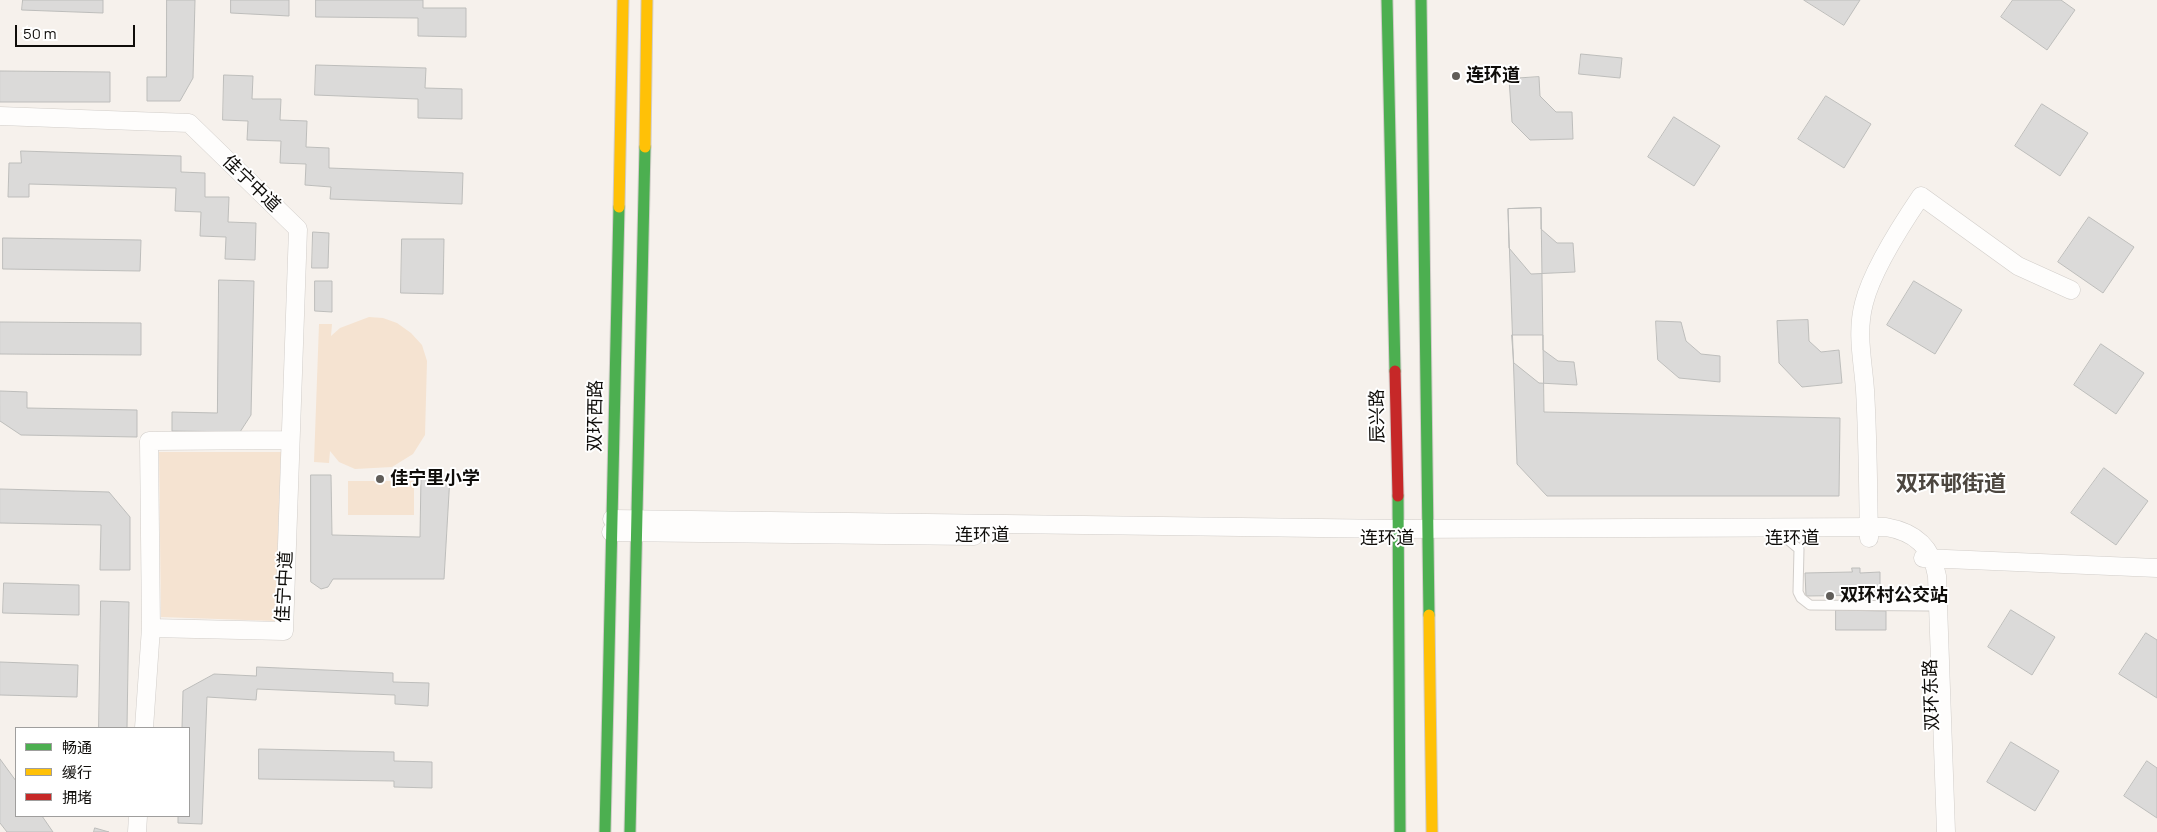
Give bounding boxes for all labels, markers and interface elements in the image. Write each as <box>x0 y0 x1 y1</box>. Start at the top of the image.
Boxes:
scale bar <box>18 15 138 47</box>
text: 50 m <box>23 23 57 44</box>
place label: 连环道 <box>1466 65 1520 87</box>
marker: 连环道 <box>1450 70 1462 82</box>
street label: 佳宁中道 <box>218 151 284 217</box>
street label: 双环西路 <box>585 380 607 452</box>
street label: 辰兴路 <box>1367 389 1389 443</box>
place label: 佳宁里小学 <box>390 468 480 490</box>
district label: 双环邨街道 <box>1896 472 2006 498</box>
marker: 佳宁里小学 <box>374 473 386 485</box>
street label: 连环道 <box>955 525 1009 547</box>
street label: 连环道 <box>1360 528 1414 550</box>
street label: 连环道 <box>1765 528 1819 550</box>
street label: 佳宁中道 <box>272 550 298 624</box>
place label: 双环村公交站 <box>1840 585 1948 607</box>
marker: 双环村公交站 <box>1824 590 1836 602</box>
street label: 双环东路 <box>1920 659 1944 731</box>
legend <box>15 727 190 817</box>
text: 畅通 <box>62 737 92 758</box>
text: 缓行 <box>62 762 92 783</box>
text: 拥堵 <box>62 787 92 808</box>

